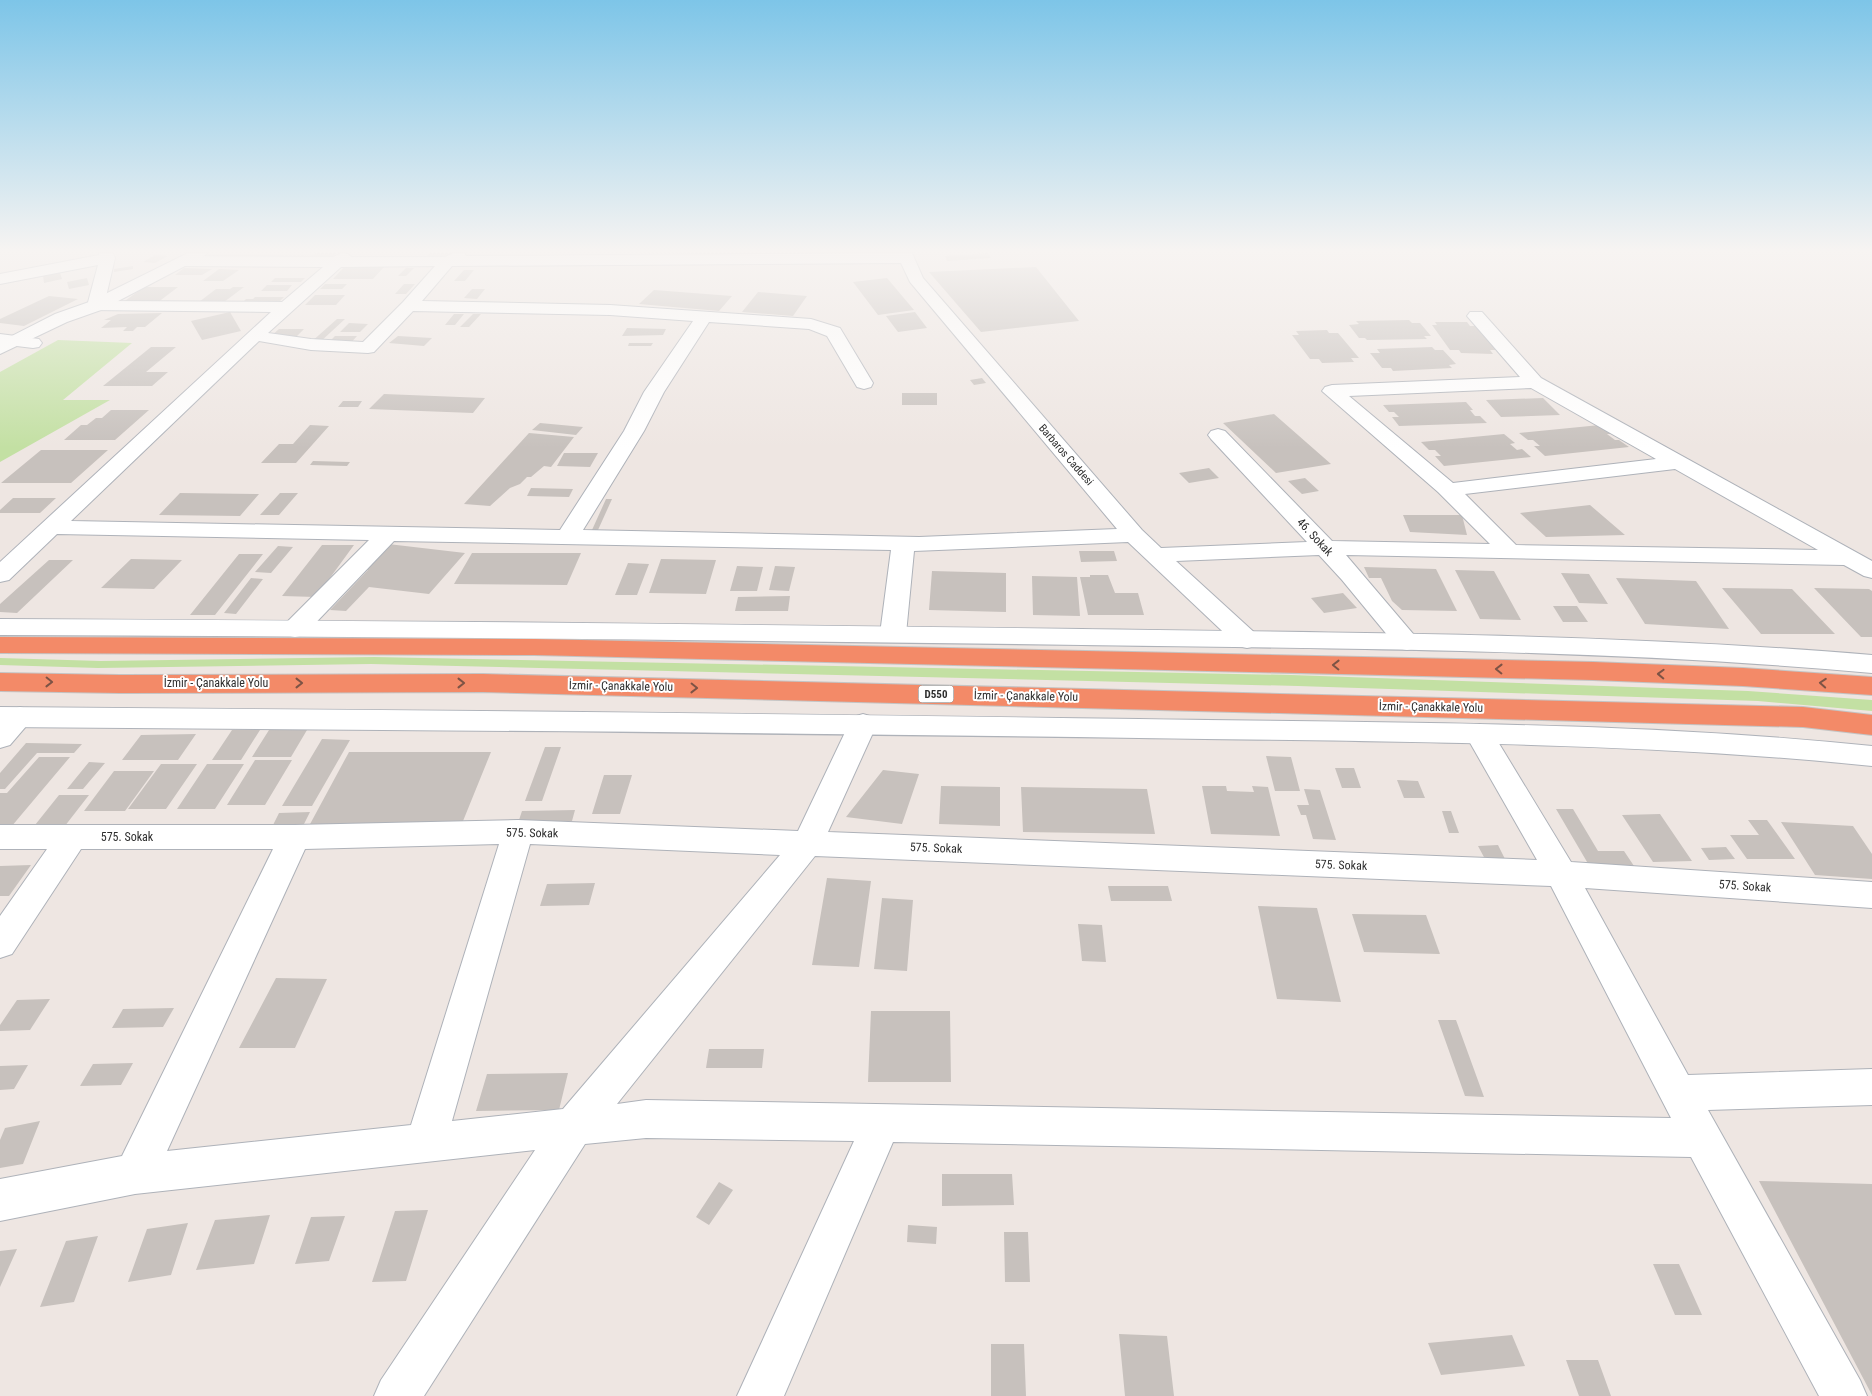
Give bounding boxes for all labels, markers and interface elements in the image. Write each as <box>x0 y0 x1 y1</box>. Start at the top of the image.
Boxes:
street label: Barbaros Caddesi <box>1036 422 1096 488</box>
street label: 46. Sokak <box>1294 515 1336 559</box>
one-way arrow <box>1332 660 1340 670</box>
one-way arrow <box>1494 664 1502 674</box>
one-way arrow <box>1657 669 1664 679</box>
street label: İzmir - Çanakkale Yolu <box>164 675 268 690</box>
one-way arrow <box>45 677 53 688</box>
street label: İzmir - Çanakkale Yolu <box>569 677 674 694</box>
one-way arrow <box>1819 677 1827 688</box>
one-way arrow <box>295 678 303 688</box>
one-way arrow <box>458 678 465 688</box>
one-way arrow <box>690 683 698 693</box>
road number: D550 <box>918 686 954 702</box>
street label: İzmir - Çanakkale Yolu <box>974 687 1079 704</box>
street label: İzmir - Çanakkale Yolu <box>1379 698 1484 715</box>
street label: 575. Sokak <box>506 826 559 840</box>
street label: 575. Sokak <box>101 830 154 844</box>
street label: 575. Sokak <box>910 840 963 856</box>
street label: 575. Sokak <box>1315 857 1368 873</box>
street label: 575. Sokak <box>1718 877 1772 895</box>

